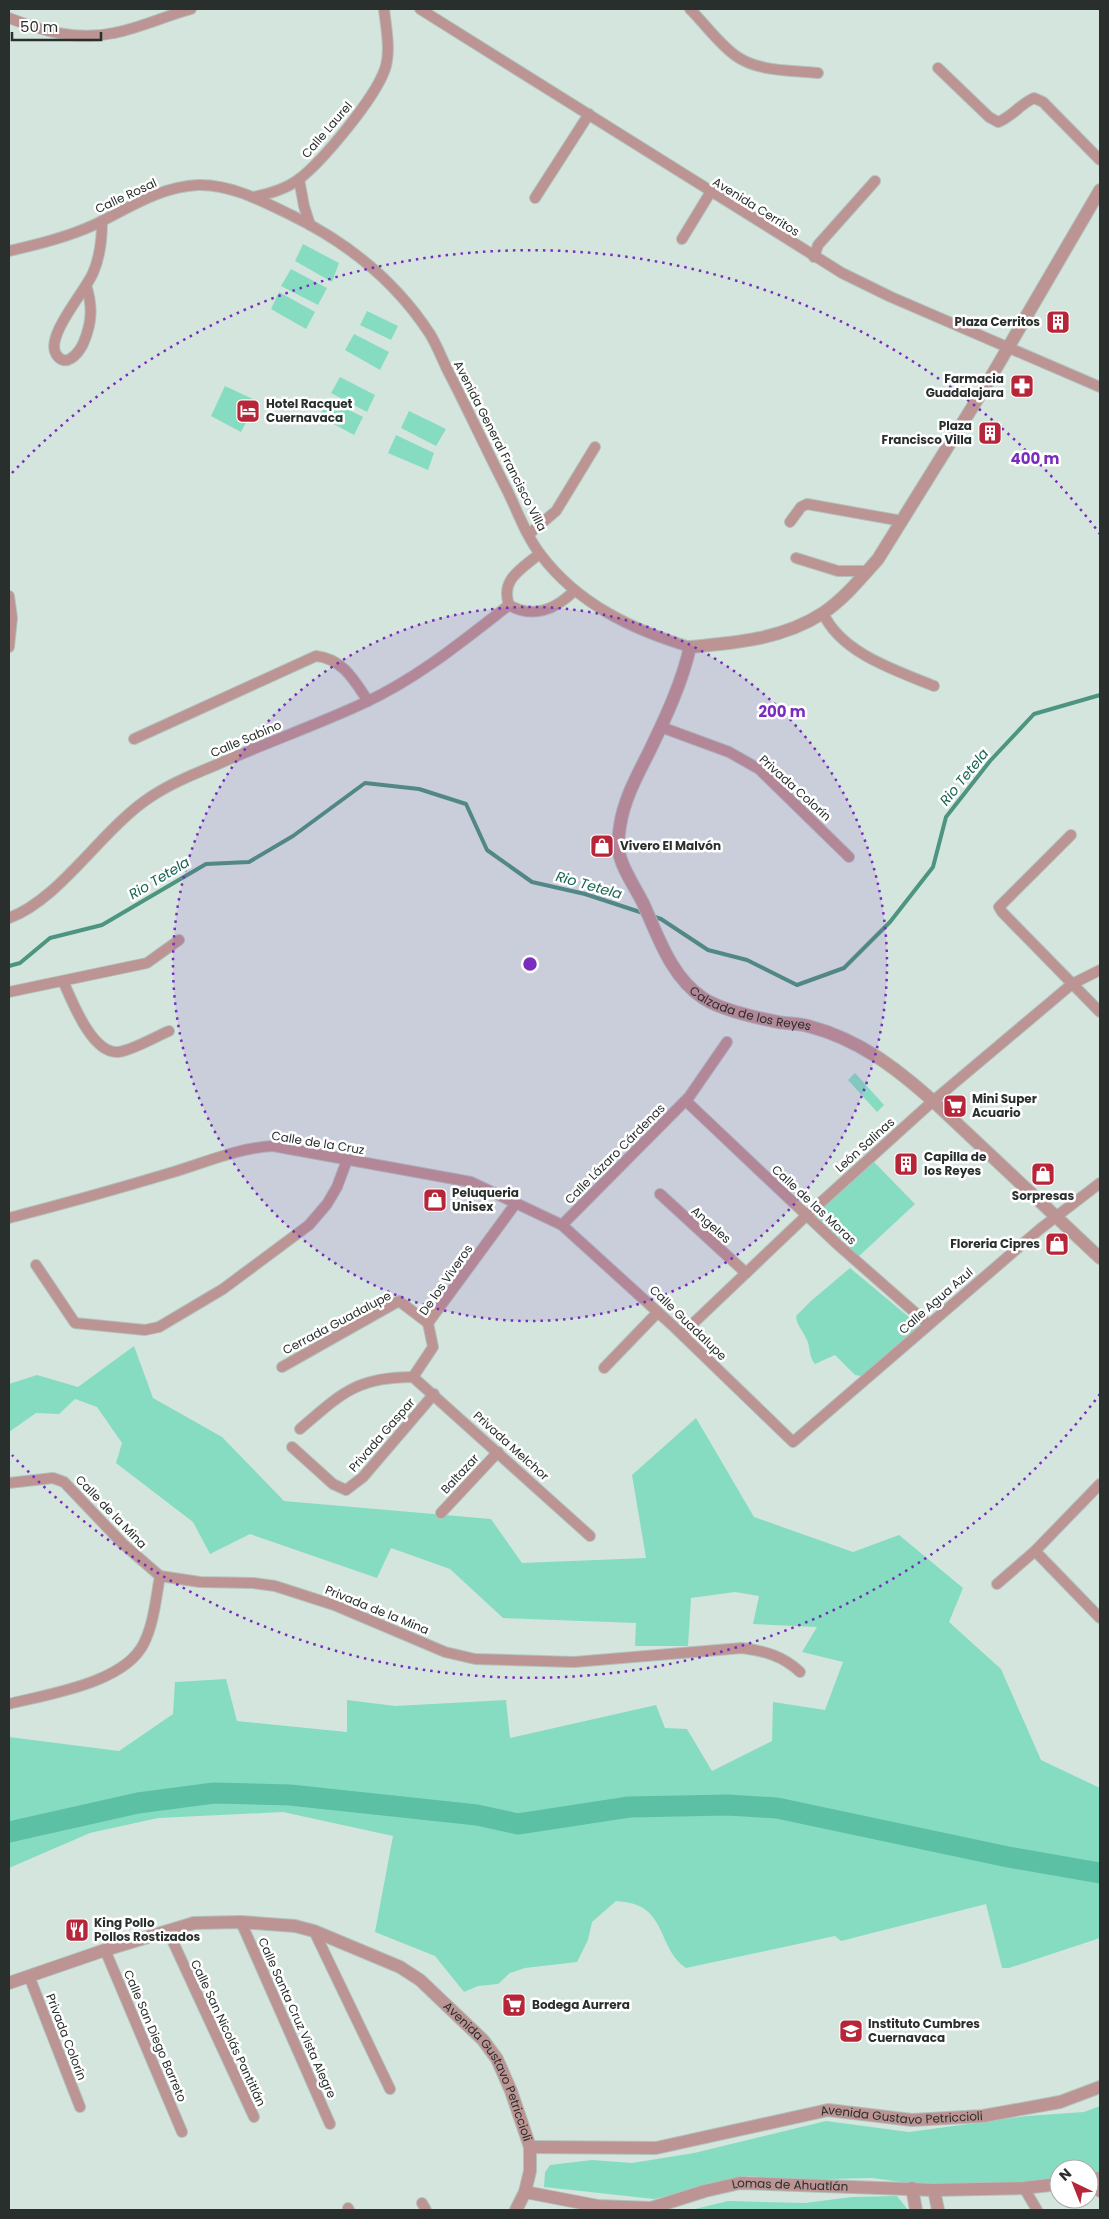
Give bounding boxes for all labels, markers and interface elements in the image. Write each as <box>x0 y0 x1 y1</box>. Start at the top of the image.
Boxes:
scale bar <box>12 10 101 42</box>
text: 50 m <box>20 16 58 37</box>
street label: Calle Laurel <box>297 98 356 162</box>
street label: Avenida Cerritos <box>710 173 803 240</box>
street label: Calle Rosal <box>92 174 159 217</box>
building icon: Plaza Cerritos <box>1045 309 1071 335</box>
place label: Plaza Cerritos <box>955 313 1040 330</box>
street label: Avenida General Francisco Villa <box>450 358 551 534</box>
place label: Farmacia Guadalajara <box>926 370 1004 401</box>
pharmacy icon: Farmacia Guadalajara <box>1009 373 1035 399</box>
place label: Hotel Racquet Cuernavaca <box>266 395 353 426</box>
hotel icon: Hotel Racquet Cuernavaca <box>235 398 261 424</box>
place label: Plaza Francisco Villa <box>882 417 972 448</box>
building icon: Plaza Francisco Villa <box>977 420 1003 446</box>
text: 400 m <box>1011 448 1060 469</box>
text: 200 m <box>758 701 806 722</box>
street label: Calle Sabino <box>208 716 284 761</box>
water label: Rio Tetela <box>935 744 994 810</box>
street label: Privada Colorín <box>756 751 835 825</box>
shop icon: Vivero El Malvón <box>589 833 615 859</box>
place label: Vivero El Malvón <box>620 837 721 854</box>
water label: Rio Tetela <box>125 852 194 904</box>
water label: Rio Tetela <box>554 866 625 904</box>
centre of rings <box>521 955 539 973</box>
street label: Calzada de los Reyes <box>686 982 814 1035</box>
place label: Mini Super Acuario <box>972 1090 1037 1121</box>
supermarket icon: Mini Super Acuario <box>942 1093 968 1119</box>
street label: Calle Lázaro Cárdenas <box>561 1100 669 1208</box>
street label: León Salinas <box>831 1113 898 1176</box>
street label: Calle de la Cruz <box>270 1127 366 1158</box>
place label: Capilla de los Reyes <box>924 1148 987 1179</box>
building icon: Capilla de los Reyes <box>893 1151 919 1177</box>
street label: Calle de las Moras <box>768 1161 860 1248</box>
shop icon: Sorpresas <box>1030 1161 1056 1187</box>
place label: Peluqueria Unisex <box>452 1184 519 1215</box>
shop icon: Peluqueria Unisex <box>422 1187 448 1213</box>
place label: Sorpresas <box>1012 1187 1074 1204</box>
street label: Angeles <box>688 1202 735 1247</box>
shop icon: Floreria Cipres <box>1044 1231 1070 1257</box>
place label: Floreria Cipres <box>950 1235 1040 1252</box>
street label: De los Viveros <box>415 1241 476 1319</box>
street label: Calle Agua Azul <box>895 1264 976 1338</box>
street label: Calle Guadalupe <box>646 1281 731 1364</box>
street label: Cerrada Guadalupe <box>279 1287 394 1358</box>
street label: Privada Gaspar <box>345 1394 419 1475</box>
street label: Privada Melchor <box>470 1407 553 1485</box>
street label: Baltazar <box>437 1450 483 1497</box>
street label: Calle de la Mina <box>72 1471 151 1552</box>
street label: Privada de la Mina <box>323 1581 432 1638</box>
place label: King Pollo Pollos Rostizados <box>94 1914 201 1945</box>
restaurant icon: King Pollo Pollos Rostizados <box>64 1917 90 1943</box>
street label: Calle Santa Cruz Vista Alegre <box>254 1935 341 2101</box>
street label: Calle San Nicolás Pantitlán <box>187 1957 270 2109</box>
street label: Calle San Diego Barreto <box>120 1967 191 2105</box>
street label: Privada Colorín <box>42 1991 91 2083</box>
supermarket icon: Bodega Aurrera <box>501 1992 527 2018</box>
place label: Bodega Aurrera <box>532 1996 630 2013</box>
street label: Avenida Gustavo Petriccioli <box>440 1998 536 2143</box>
place label: Instituto Cumbres Cuernavaca <box>868 2015 980 2046</box>
school or university icon: Instituto Cumbres Cuernavaca <box>838 2018 864 2044</box>
street label: Avenida Gustavo Petriccioli <box>818 2101 983 2128</box>
north arrow <box>1049 2159 1099 2209</box>
text: N <box>1054 2164 1076 2185</box>
street label: Lomas de Ahuatlán <box>730 2174 849 2195</box>

